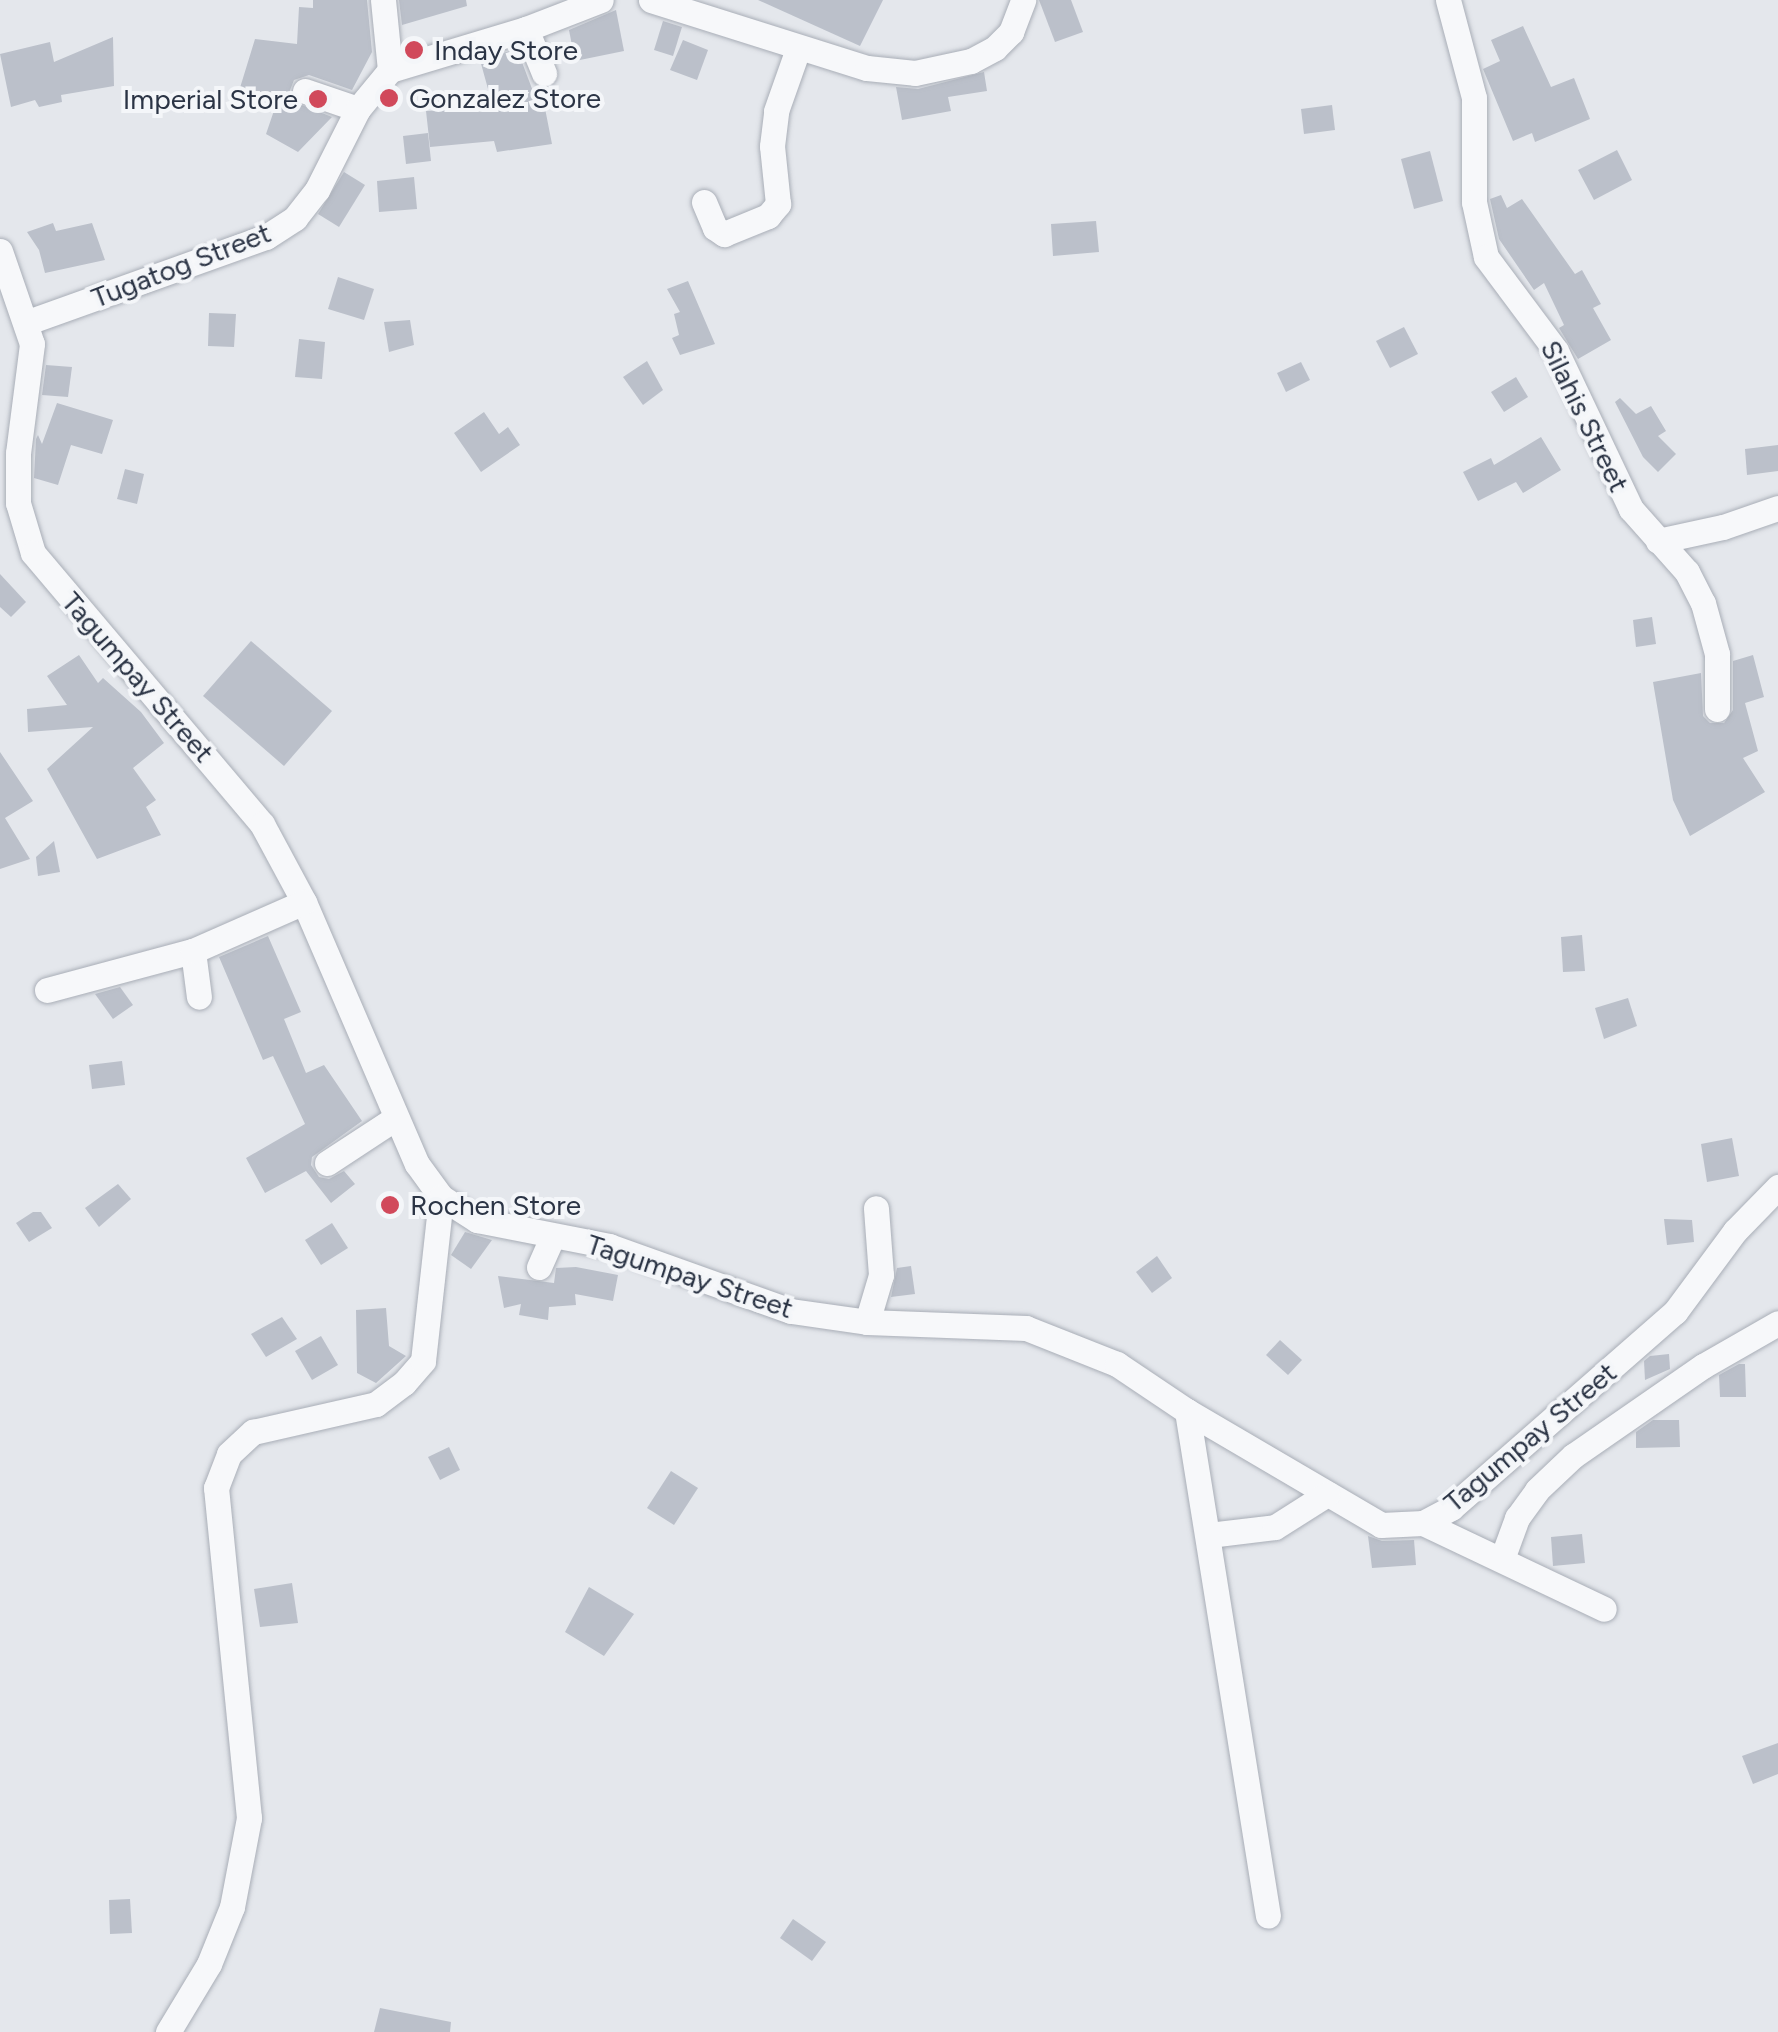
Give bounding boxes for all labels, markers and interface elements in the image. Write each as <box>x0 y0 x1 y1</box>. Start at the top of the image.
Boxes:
place label: Inday Store <box>434 33 578 67</box>
marker: Inday Store <box>403 39 425 61</box>
place label: Gonzalez Store <box>409 81 601 115</box>
place label: Imperial Store <box>123 82 298 116</box>
marker: Gonzalez Store <box>378 87 400 109</box>
marker: Imperial Store <box>307 88 329 110</box>
street label: Tugatog Street <box>87 215 275 315</box>
street label: Silahis Street <box>1534 335 1636 497</box>
street label: Tagumpay Street <box>55 585 221 769</box>
place label: Rochen Store <box>410 1188 581 1222</box>
marker: Rochen Store <box>379 1194 401 1216</box>
street label: Tagumpay Street <box>583 1227 797 1325</box>
street label: Tagumpay Street <box>1437 1355 1623 1519</box>

